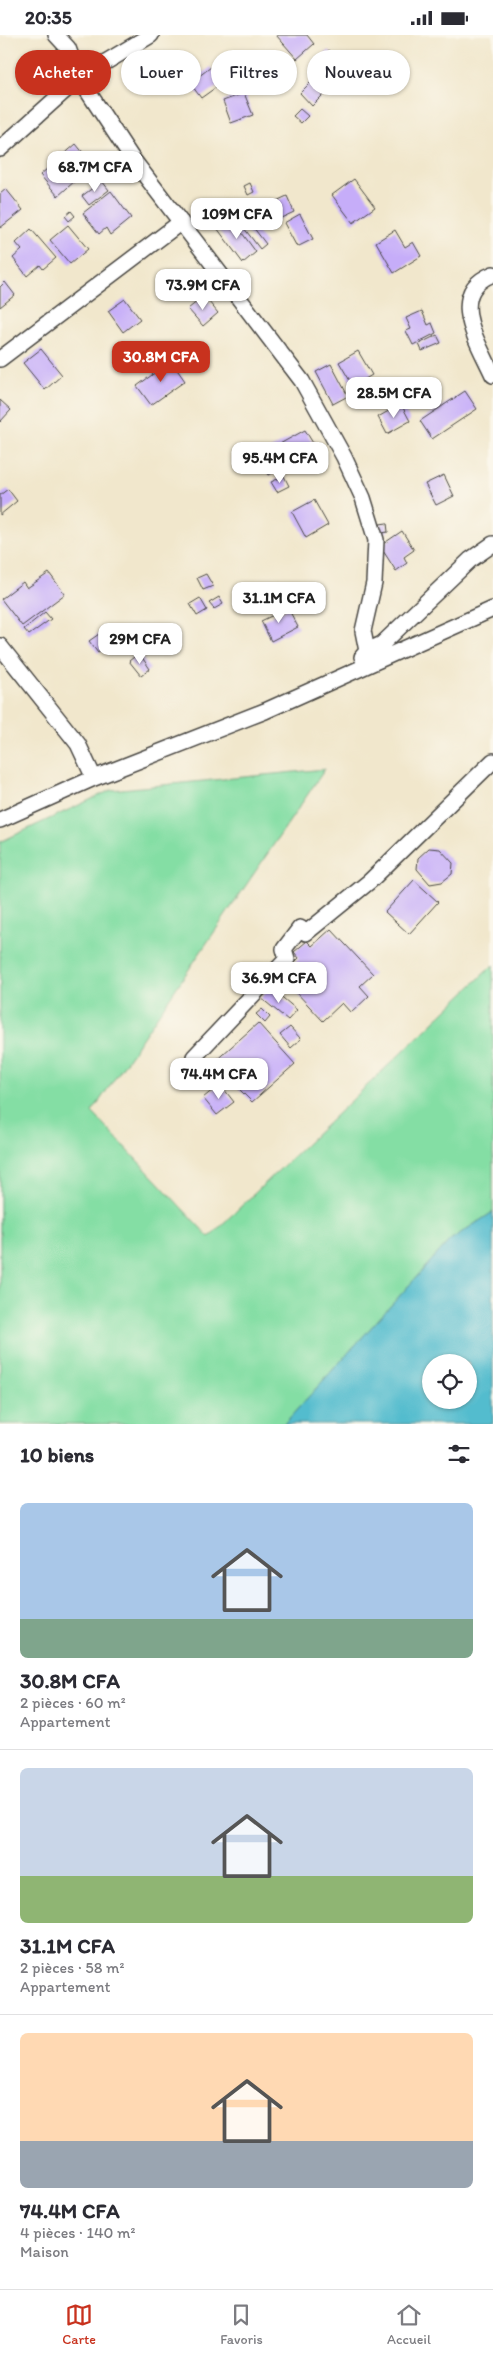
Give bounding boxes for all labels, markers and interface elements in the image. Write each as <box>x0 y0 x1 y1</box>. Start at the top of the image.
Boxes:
text: 20:35 <box>25 6 72 29</box>
chip: Acheter <box>15 50 111 95</box>
chip: Louer <box>121 50 201 95</box>
chip: Filtres <box>211 50 297 95</box>
chip: Nouveau <box>307 50 410 95</box>
pin: 68.7M CFA <box>38 151 152 193</box>
text: 68.7M CFA <box>58 157 132 176</box>
pin: 109M CFA <box>185 197 289 240</box>
text: 109M CFA <box>202 204 272 223</box>
pin: 73.9M CFA <box>146 269 260 311</box>
text: 73.9M CFA <box>166 275 240 294</box>
pin: 30.8M CFA <box>104 341 218 383</box>
text: 30.8M CFA <box>123 347 199 366</box>
pin: 28.5M CFA <box>337 377 451 419</box>
text: 28.5M CFA <box>357 383 431 402</box>
pin: 95.4M CFA <box>223 441 337 484</box>
text: 95.4M CFA <box>242 448 318 467</box>
pin: 31.1M CFA <box>222 581 336 624</box>
text: 31.1M CFA <box>243 588 315 607</box>
pin: 29M CFA <box>94 623 186 665</box>
text: 29M CFA <box>109 629 171 648</box>
pin: 36.9M CFA <box>222 961 336 1004</box>
text: 36.9M CFA <box>242 968 316 987</box>
pin: 74.4M CFA <box>162 1057 276 1100</box>
text: 74.4M CFA <box>181 1064 257 1083</box>
map controls <box>422 1354 477 1409</box>
button: locate <box>422 1354 477 1409</box>
icon: filters <box>445 1440 473 1468</box>
text: 10 biens <box>20 1442 94 1467</box>
icon: home <box>202 1535 292 1625</box>
text: 30.8M CFA <box>20 1668 120 1693</box>
text: 2 pièces · 60 m² <box>20 1693 126 1712</box>
text: Appartement <box>20 1712 111 1731</box>
icon: home <box>202 1801 292 1891</box>
text: 31.1M CFA <box>20 1933 115 1958</box>
text: 2 pièces · 58 m² <box>20 1958 125 1977</box>
text: Appartement <box>20 1977 111 1996</box>
icon: home <box>202 2066 292 2156</box>
text: 74.4M CFA <box>20 2198 120 2223</box>
text: 4 pièces · 140 m² <box>20 2223 135 2242</box>
text: Maison <box>20 2242 69 2261</box>
tab: Carte <box>62 2301 96 2348</box>
tab: Favoris <box>220 2301 263 2348</box>
tab: Accueil <box>387 2301 431 2348</box>

